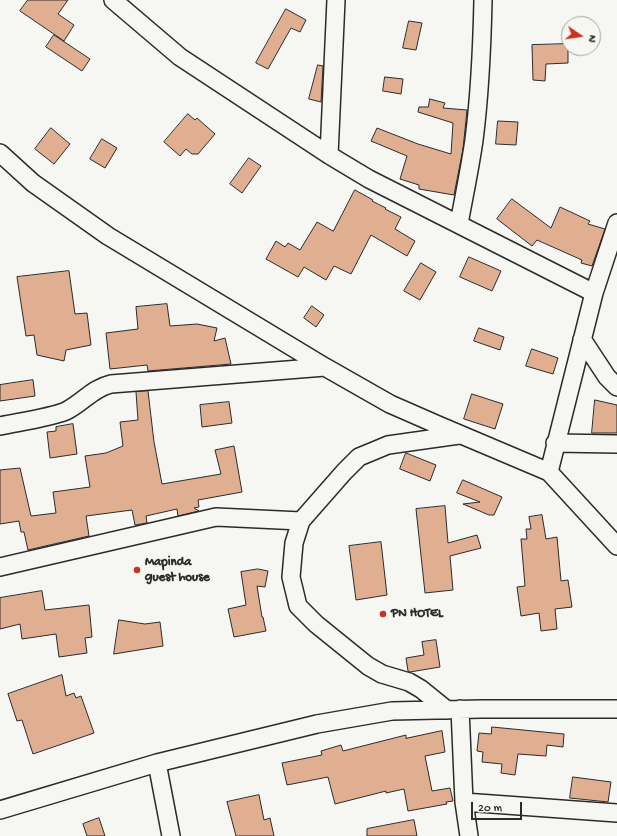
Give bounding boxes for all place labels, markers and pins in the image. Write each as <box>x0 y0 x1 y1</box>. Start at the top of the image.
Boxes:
place label: Mapinda guest house <box>145 555 210 586</box>
marker: Mapinda guest house <box>132 565 142 575</box>
place label: PN HOTEL <box>391 606 443 622</box>
marker: PN HOTEL <box>378 609 388 619</box>

